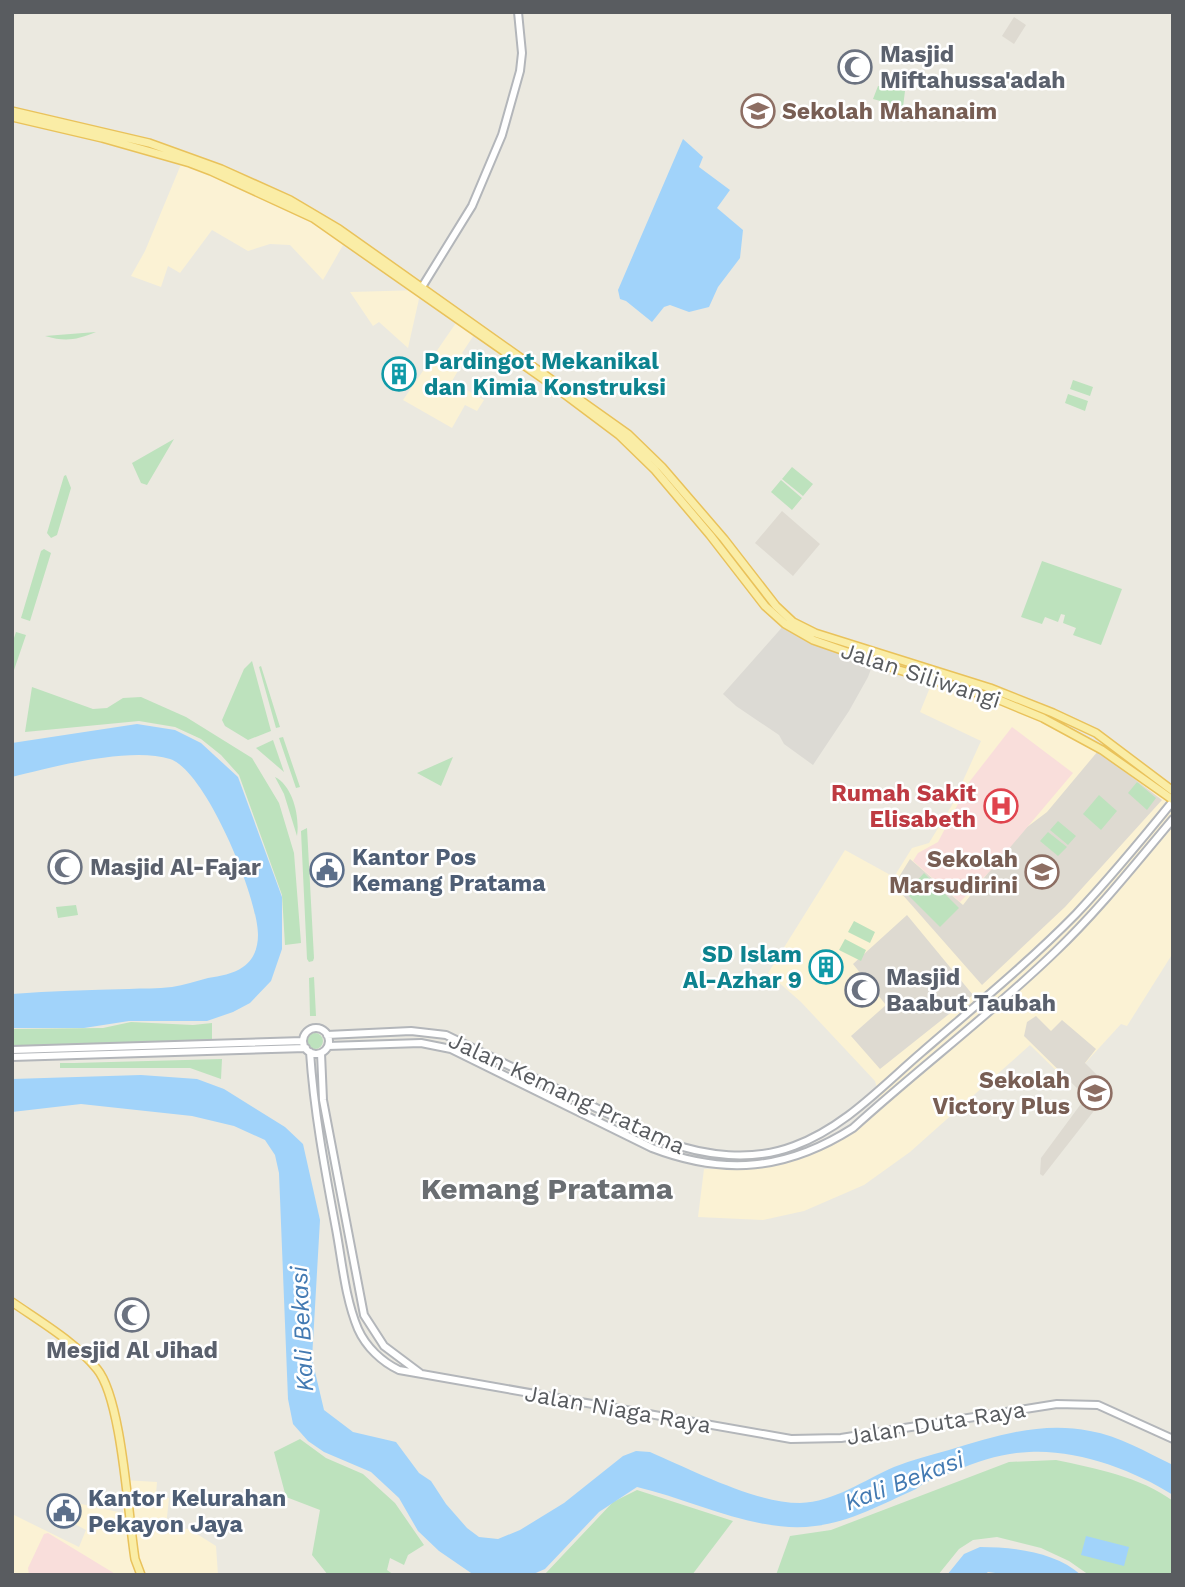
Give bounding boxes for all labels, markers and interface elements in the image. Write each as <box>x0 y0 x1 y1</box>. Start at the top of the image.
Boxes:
place label: Masjid Miftahussa'adah <box>880 41 1066 94</box>
mosque icon: Masjid Miftahussa'adah <box>836 48 874 86</box>
school or university icon: Sekolah Mahanaim <box>739 92 777 130</box>
place label: Sekolah Mahanaim <box>782 98 997 125</box>
place label: Pardingot Mekanikal dan Kimia Konstruksi <box>424 348 666 401</box>
building icon: Pardingot Mekanikal dan Kimia Konstruksi <box>380 355 418 393</box>
street label: Jalan Siliwangi <box>838 637 1004 714</box>
place label: Rumah Sakit Elisabeth <box>831 780 976 833</box>
hospital icon: Rumah Sakit Elisabeth <box>982 787 1020 825</box>
place label: Kantor Pos Kemang Pratama <box>352 844 546 897</box>
place label: Sekolah Marsudirini <box>889 846 1018 899</box>
mosque icon: Masjid Al-Fajar <box>46 848 84 886</box>
public building icon: Kantor Pos Kemang Pratama <box>308 851 346 889</box>
school or university icon: Sekolah Marsudirini <box>1023 853 1061 891</box>
place label: Masjid Al-Fajar <box>90 854 261 881</box>
place label: SD Islam Al-Azhar 9 <box>683 941 802 994</box>
building icon: SD Islam Al-Azhar 9 <box>807 948 845 986</box>
place label: Masjid Baabut Taubah <box>886 964 1056 1017</box>
mosque icon: Masjid Baabut Taubah <box>843 971 881 1009</box>
street label: Jalan Kemang Pratama <box>444 1027 689 1160</box>
place label: Sekolah Victory Plus <box>932 1067 1070 1120</box>
school or university icon: Sekolah Victory Plus <box>1076 1074 1114 1112</box>
district label: Kemang Pratama <box>421 1171 674 1206</box>
water label: Kali Bekasi <box>285 1265 319 1392</box>
mosque icon: Mesjid Al Jihad <box>113 1296 151 1334</box>
place label: Mesjid Al Jihad <box>46 1337 218 1364</box>
street label: Jalan Niaga Raya <box>523 1380 713 1439</box>
street label: Jalan Duta Raya <box>845 1396 1027 1451</box>
water label: Kali Bekasi <box>840 1445 968 1517</box>
place label: Kantor Kelurahan Pekayon Jaya <box>88 1485 286 1538</box>
public building icon: Kantor Kelurahan Pekayon Jaya <box>45 1492 83 1530</box>

